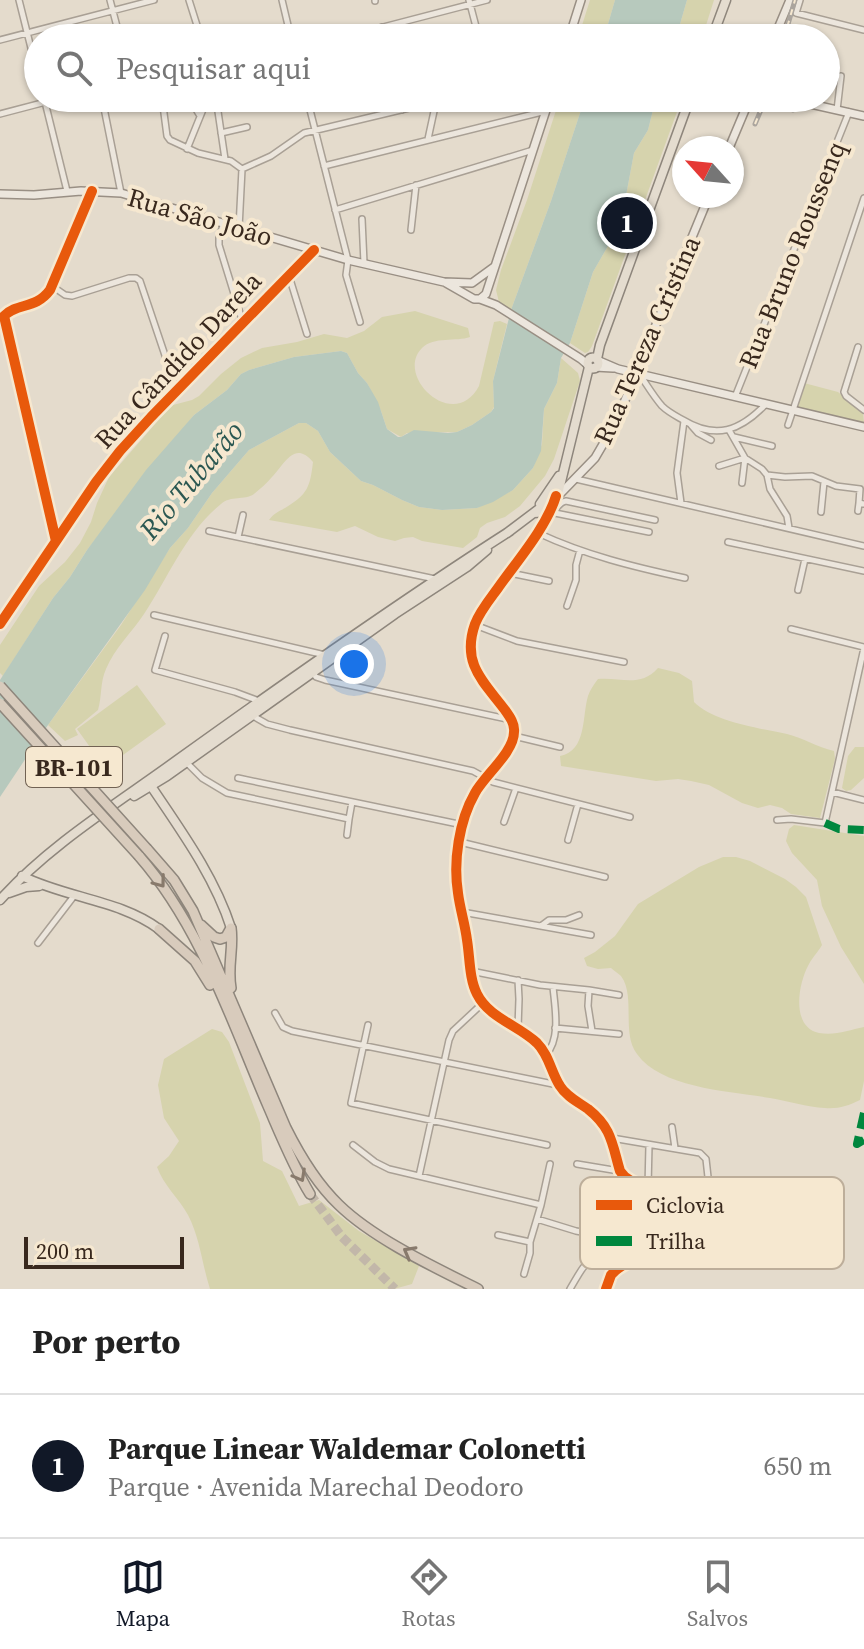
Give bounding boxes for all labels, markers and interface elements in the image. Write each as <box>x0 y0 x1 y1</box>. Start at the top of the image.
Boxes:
search box <box>24 24 840 112</box>
icon: search <box>52 46 96 90</box>
text: Pesquisar aqui <box>116 48 311 89</box>
north arrow <box>672 136 744 208</box>
street label: Rua Bruno Roussenq <box>730 136 854 374</box>
street label: Rua São João <box>123 179 277 255</box>
pin: 1 <box>601 193 653 253</box>
street label: Rua Tereza Cristina <box>585 229 709 450</box>
street label: Rua Cândido Darela <box>86 263 270 456</box>
water label: Rio Tubarão <box>130 413 252 548</box>
your location <box>334 644 374 684</box>
road number: BR-101 <box>26 747 122 787</box>
one-way arrow <box>150 873 164 888</box>
one-way arrow <box>290 1167 306 1182</box>
legend <box>580 1177 844 1269</box>
text: Ciclovia <box>646 1190 725 1220</box>
text: Trilha <box>646 1226 706 1256</box>
scale bar <box>24 1233 184 1269</box>
text: 200 m <box>36 1236 94 1266</box>
one-way arrow <box>404 1246 418 1262</box>
text: Por perto <box>32 1318 180 1364</box>
text: Parque Linear Waldemar Colonetti <box>108 1428 586 1469</box>
text: 1 <box>51 1448 65 1484</box>
text: 650 m <box>764 1448 832 1484</box>
text: Parque · Avenida Marechal Deodoro <box>108 1469 524 1505</box>
tab: Mapa <box>116 1555 170 1633</box>
tab: Rotas <box>402 1555 455 1633</box>
tab: Salvos <box>687 1555 748 1633</box>

